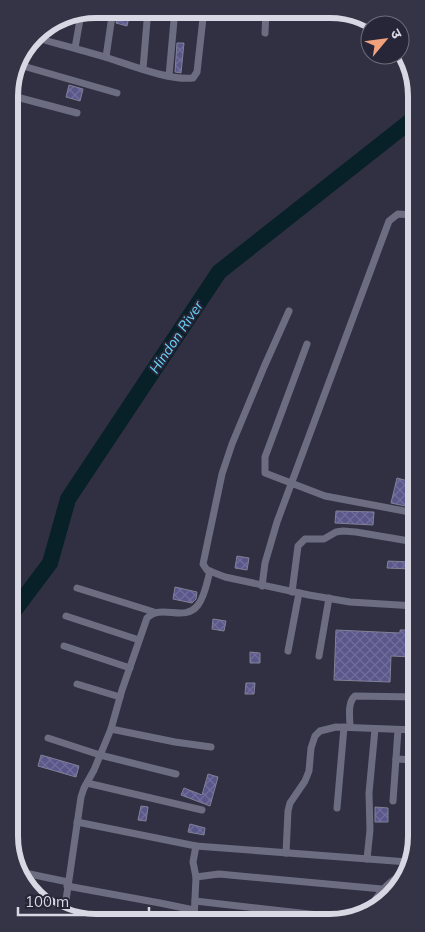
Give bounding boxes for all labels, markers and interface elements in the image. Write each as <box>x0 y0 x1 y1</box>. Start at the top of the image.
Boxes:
north arrow <box>360 15 410 65</box>
text: उ <box>387 26 407 42</box>
water label: Hindon River <box>145 297 207 377</box>
scale bar <box>18 884 149 916</box>
text: 100 m <box>25 892 69 911</box>

